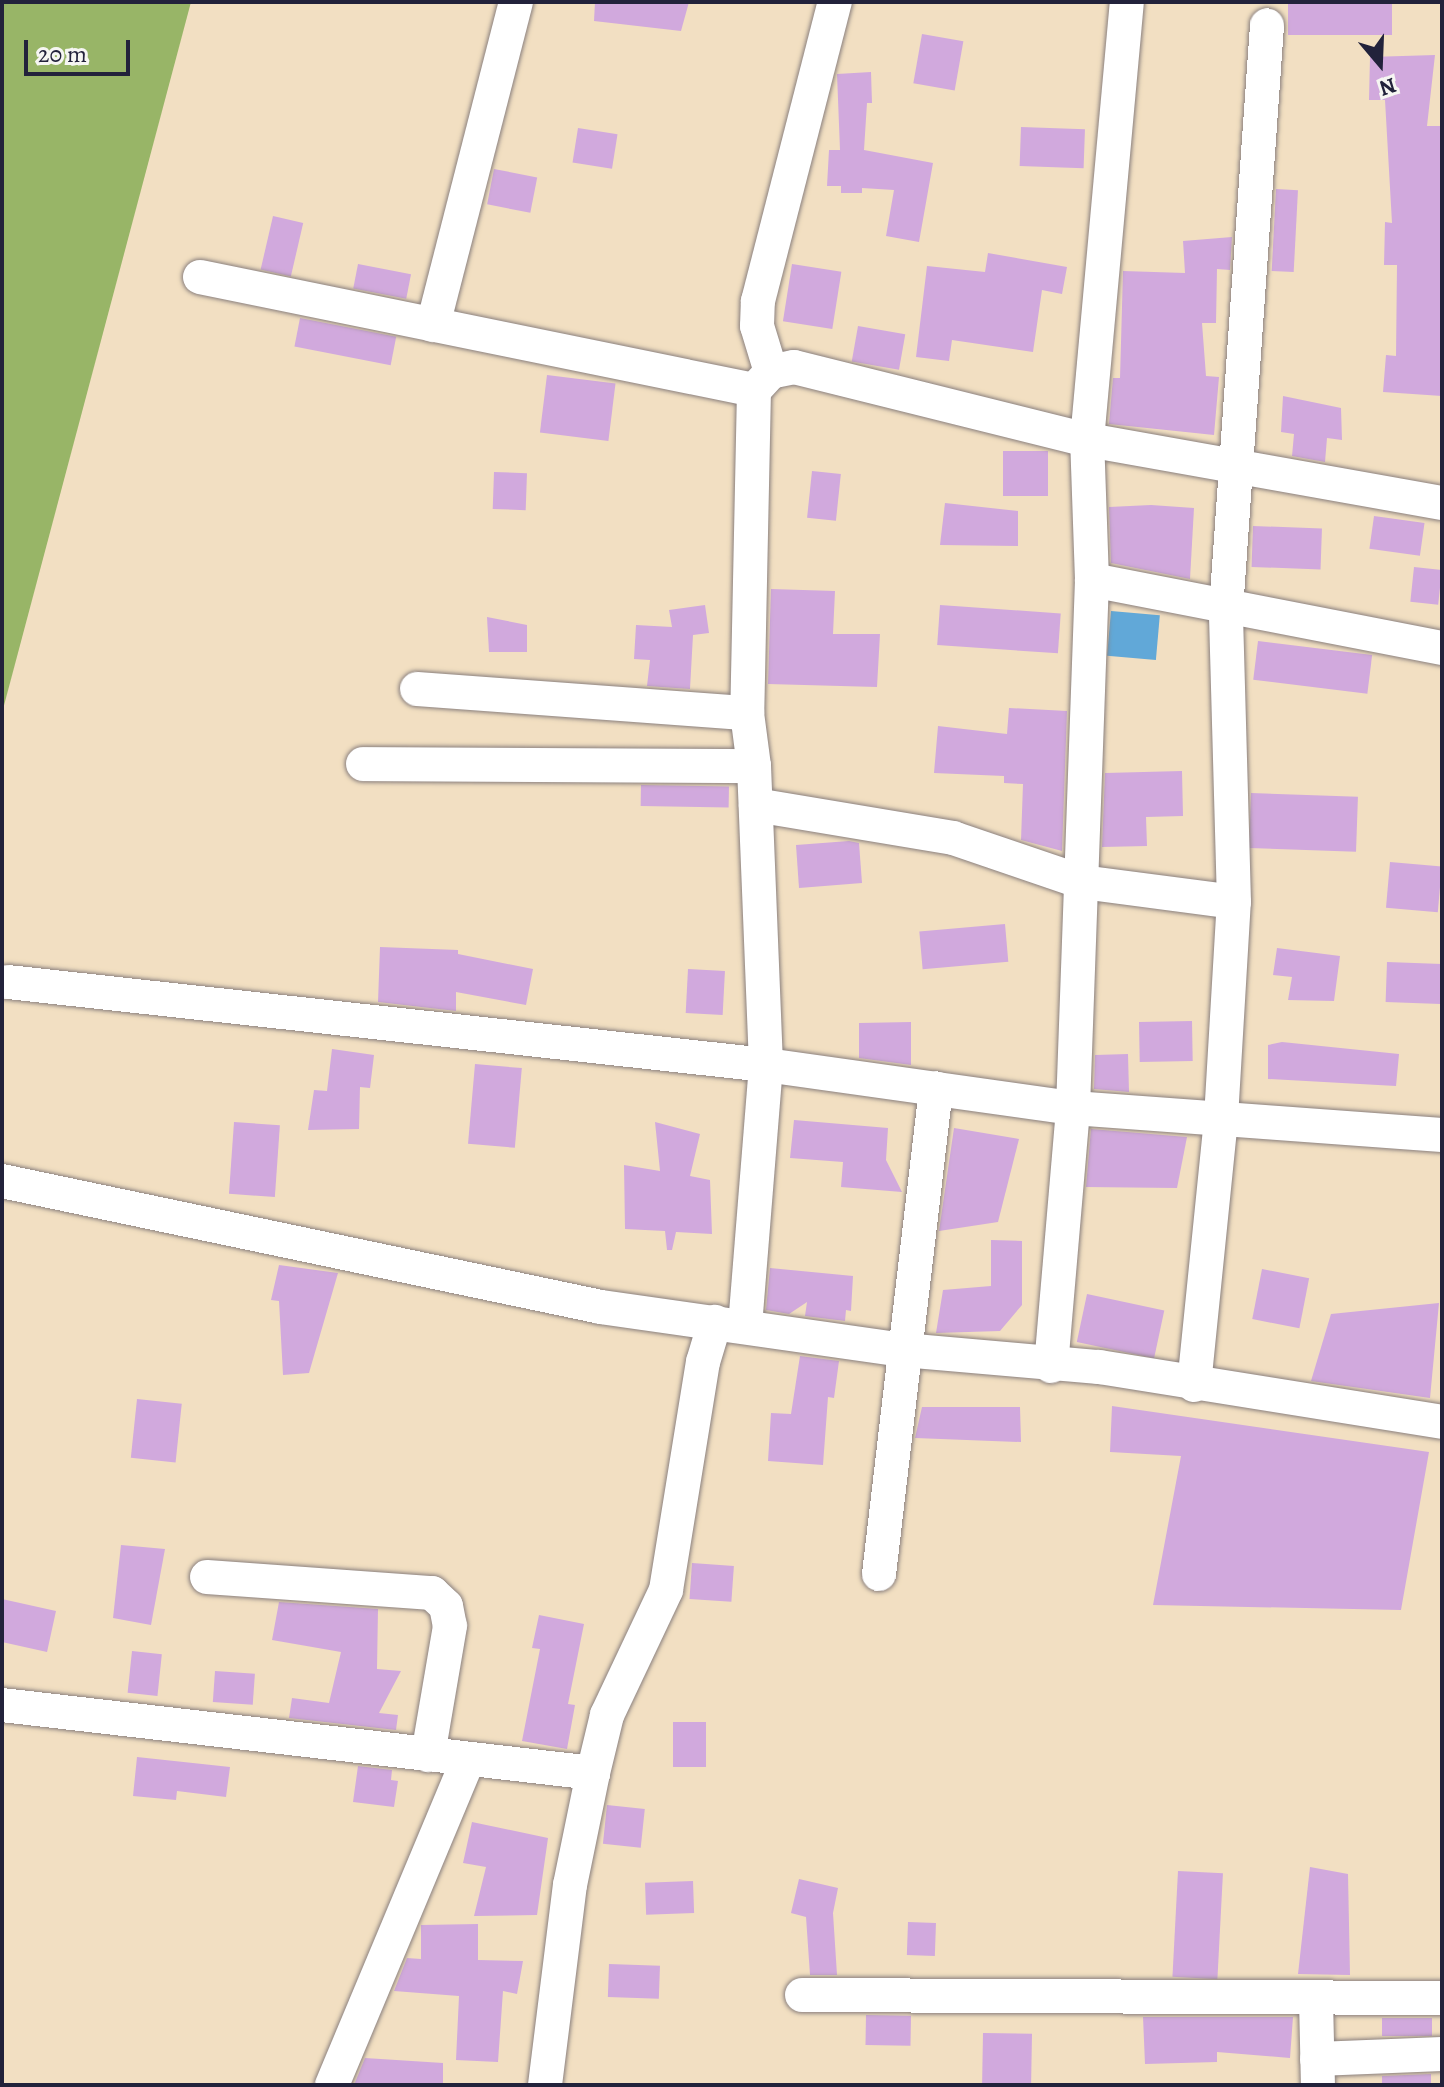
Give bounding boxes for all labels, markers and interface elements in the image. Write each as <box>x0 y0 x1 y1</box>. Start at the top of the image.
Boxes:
scale bar <box>28 24 134 74</box>
north arrow <box>1340 24 1420 104</box>
text: 20 m <box>38 38 87 70</box>
text: N <box>1375 70 1400 103</box>

